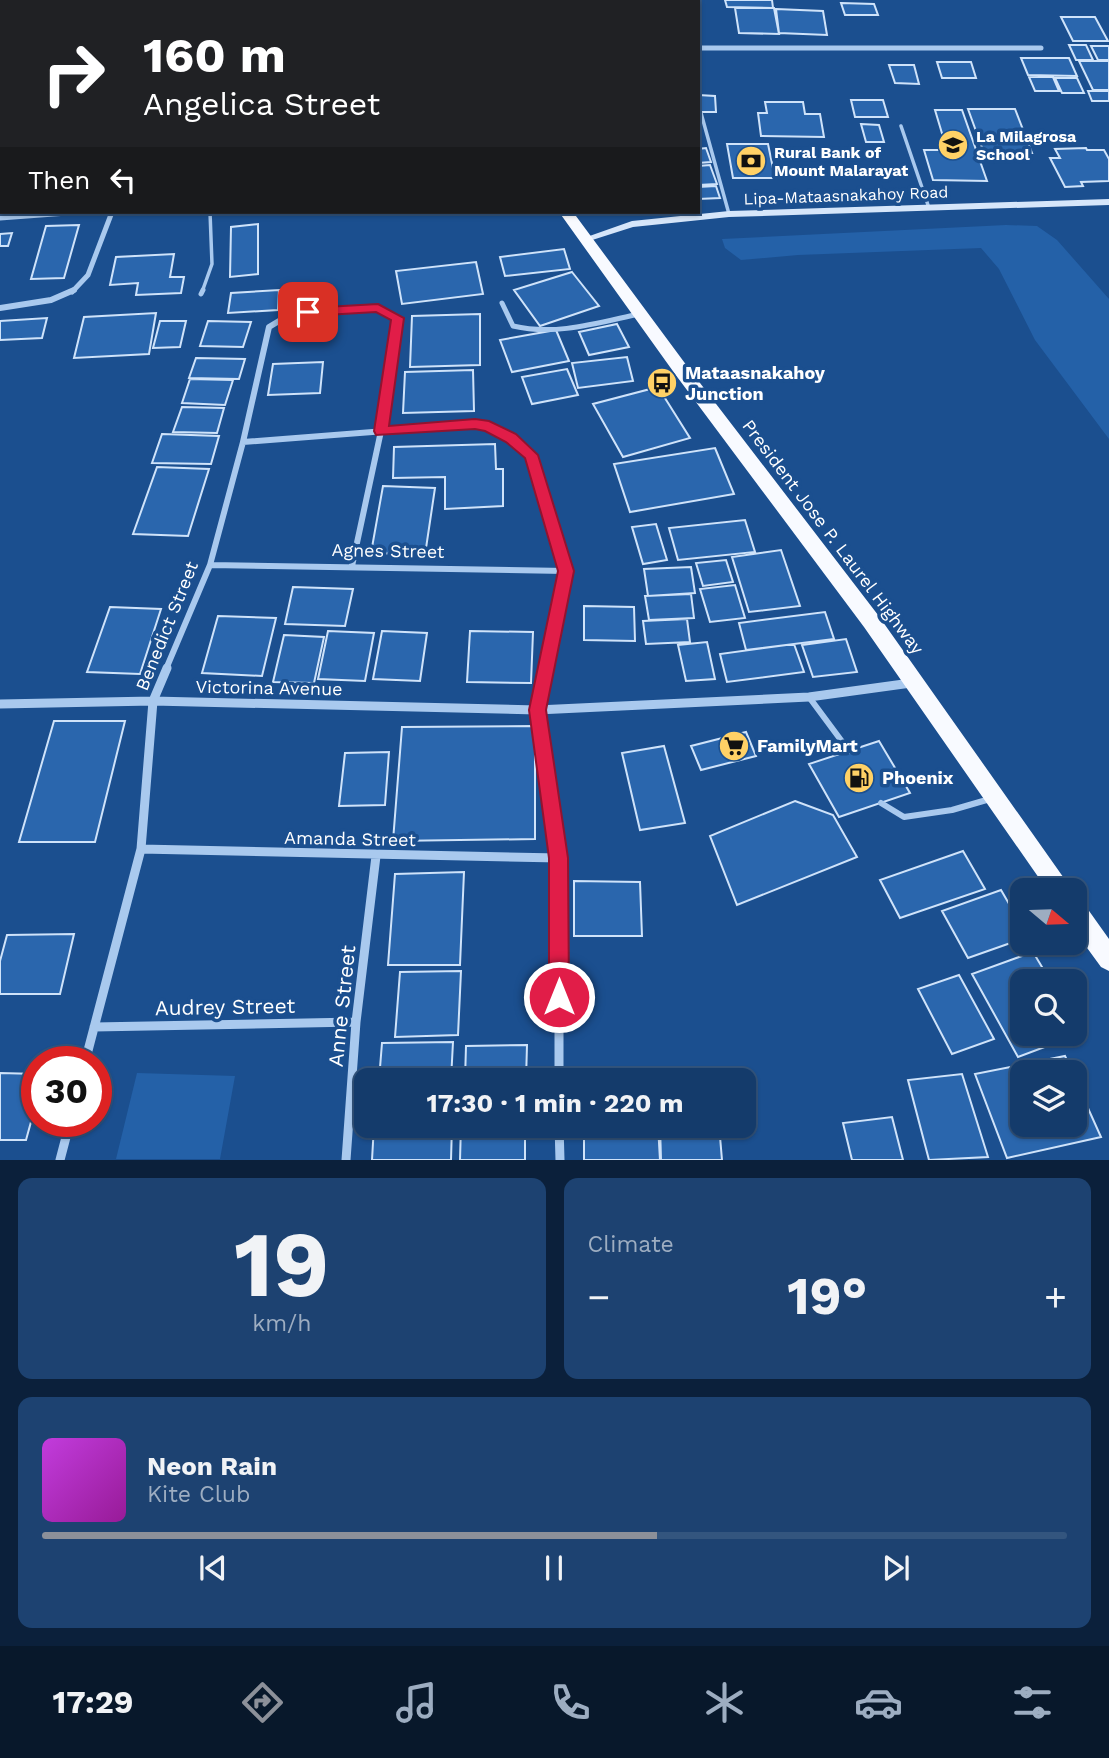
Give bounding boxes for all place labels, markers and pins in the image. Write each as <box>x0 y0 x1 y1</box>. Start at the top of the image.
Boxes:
place label: La Milagrosa School <box>976 127 1077 164</box>
school or university icon: La Milagrosa School <box>936 128 970 162</box>
place label: Rural Bank of Mount Malarayat <box>774 143 908 180</box>
bank icon: Rural Bank of Mount Malarayat <box>734 144 768 178</box>
pin <box>278 282 338 342</box>
place label: Mataasnakahoy Junction <box>685 362 826 404</box>
bus stop icon: Mataasnakahoy Junction <box>645 366 679 400</box>
supermarket icon: FamilyMart <box>717 729 751 763</box>
place label: FamilyMart <box>757 735 858 756</box>
fuel station icon: Phoenix <box>842 761 876 795</box>
place label: Phoenix <box>882 767 954 788</box>

